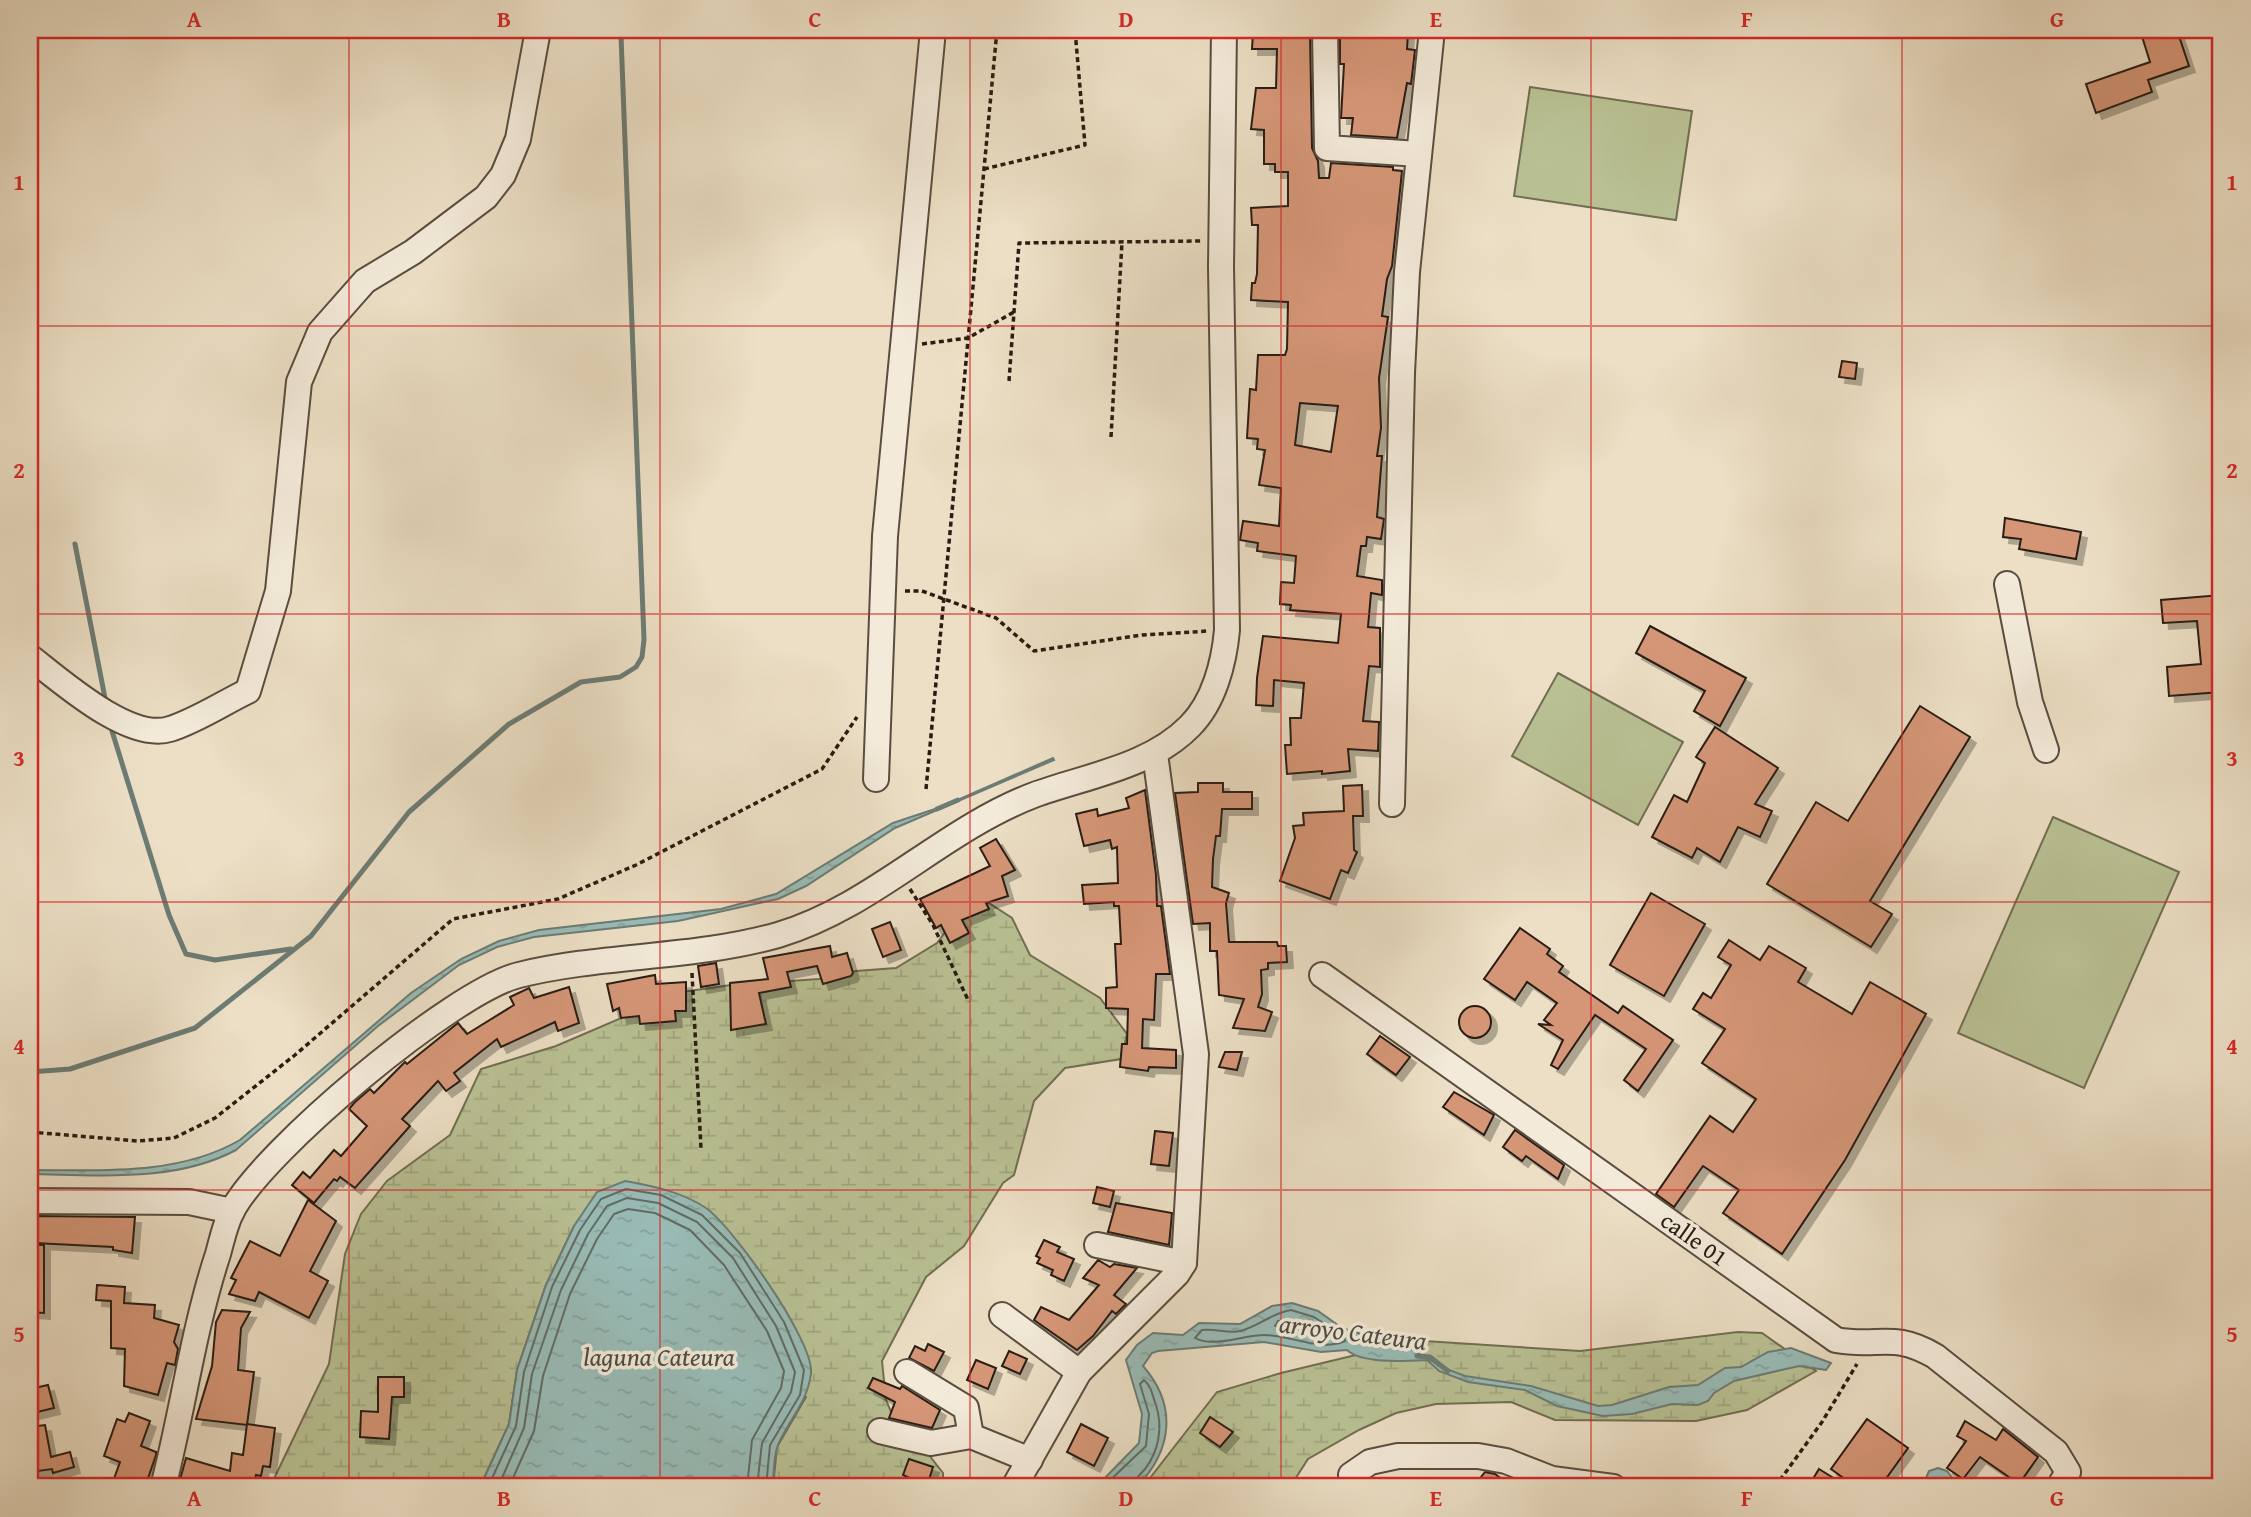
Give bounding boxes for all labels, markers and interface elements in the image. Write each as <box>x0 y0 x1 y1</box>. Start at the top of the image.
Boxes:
text: A <box>187 2 202 35</box>
text: B <box>497 2 511 35</box>
text: C <box>808 2 822 35</box>
text: D <box>1119 2 1134 35</box>
text: E <box>1430 2 1442 35</box>
text: F <box>1741 2 1753 35</box>
text: G <box>2050 2 2064 35</box>
text: 1 <box>13 165 25 198</box>
text: 1 <box>2226 165 2238 198</box>
text: 2 <box>13 453 25 486</box>
text: 2 <box>2226 453 2238 486</box>
text: 3 <box>13 741 25 774</box>
text: 3 <box>2226 741 2238 774</box>
text: 4 <box>13 1029 25 1062</box>
text: 4 <box>2226 1029 2238 1062</box>
street label: calle 01 <box>1653 1203 1735 1274</box>
water label: arroyo Cateura <box>1277 1303 1429 1360</box>
text: 5 <box>13 1317 25 1350</box>
text: 5 <box>2226 1317 2238 1350</box>
water label: laguna Cateura <box>583 1337 735 1376</box>
text: A <box>187 1481 202 1514</box>
text: B <box>497 1481 511 1514</box>
text: C <box>808 1481 822 1514</box>
text: D <box>1119 1481 1134 1514</box>
text: E <box>1430 1481 1442 1514</box>
text: F <box>1741 1481 1753 1514</box>
text: G <box>2050 1481 2064 1514</box>

